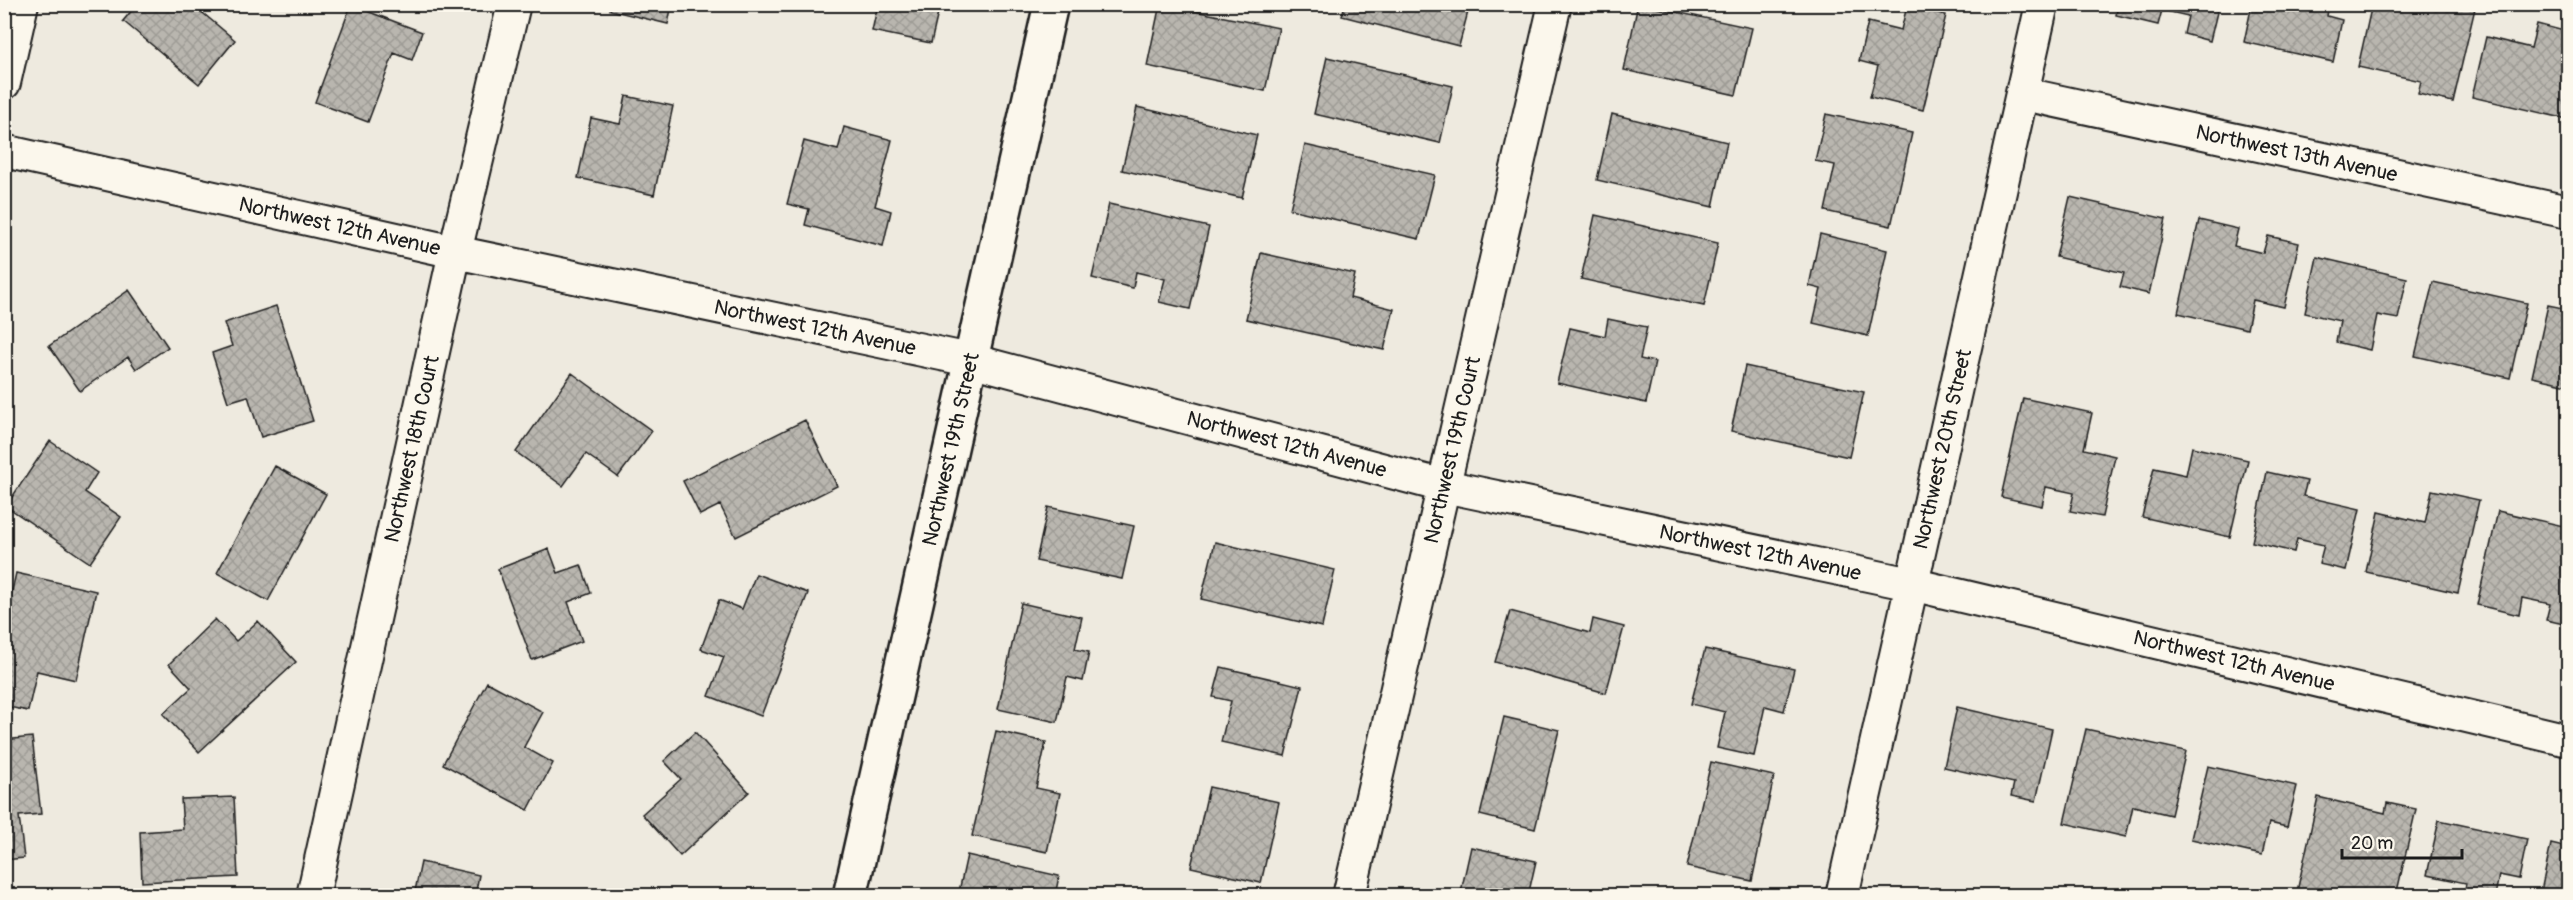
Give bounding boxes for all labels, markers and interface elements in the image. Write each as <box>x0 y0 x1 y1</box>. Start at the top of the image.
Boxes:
street label: Northwest 13th Avenue <box>2193 119 2401 189</box>
street label: Northwest 12th Avenue <box>236 191 444 262</box>
street label: Northwest 12th Avenue <box>711 294 919 362</box>
street label: Northwest 20th Street <box>1907 346 1978 552</box>
street label: Northwest 19th Street <box>916 350 986 548</box>
street label: Northwest 18th Court <box>378 352 446 545</box>
street label: Northwest 19th Court <box>1418 353 1487 546</box>
street label: Northwest 12th Avenue <box>1184 405 1390 484</box>
street label: Northwest 12th Avenue <box>1657 519 1864 587</box>
street label: Northwest 12th Avenue <box>2131 624 2338 698</box>
scale bar <box>2342 822 2462 860</box>
text: 20 m <box>2351 832 2393 855</box>

